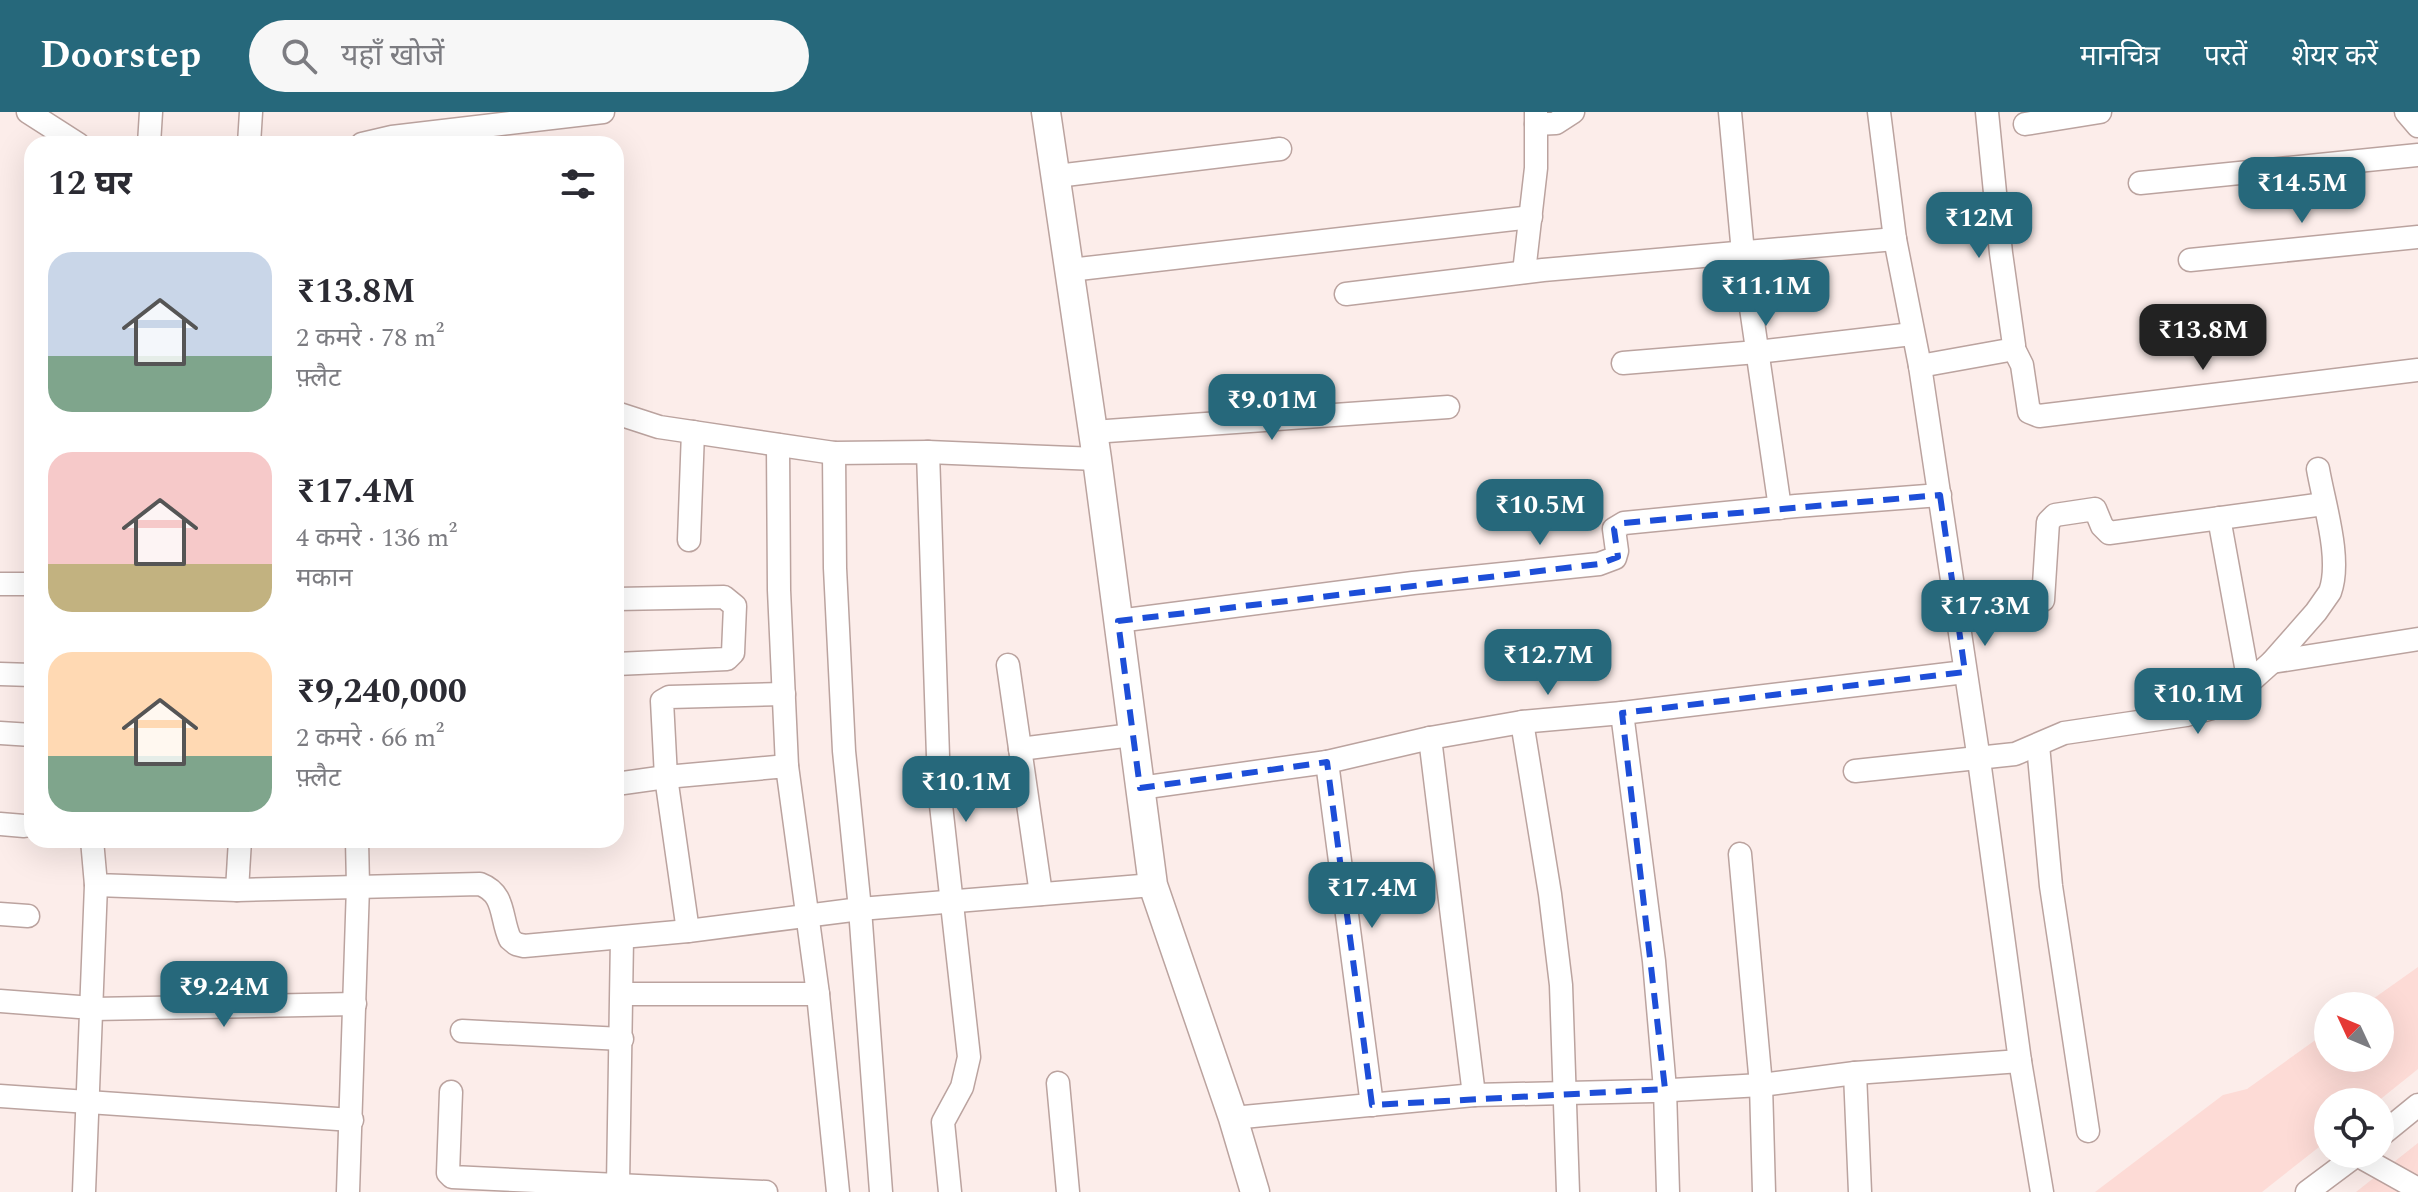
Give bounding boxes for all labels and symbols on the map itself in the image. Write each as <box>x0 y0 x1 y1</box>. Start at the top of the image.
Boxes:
pin: ₹14.5M <box>2237 157 2367 225</box>
pin: ₹12M <box>1932 192 2026 260</box>
pin: ₹11.1M <box>1701 260 1831 328</box>
pin: ₹13.8M <box>2138 304 2268 372</box>
pin: ₹9.01M <box>1207 374 1337 442</box>
pin: ₹10.5M <box>1475 479 1605 547</box>
pin: ₹17.3M <box>1920 580 2050 648</box>
pin: ₹12.7M <box>1483 629 1613 697</box>
pin: ₹10.1M <box>2133 668 2263 736</box>
pin: ₹10.1M <box>901 756 1031 824</box>
pin: ₹17.4M <box>1307 862 1437 930</box>
pin: ₹9.24M <box>159 961 289 1029</box>
north arrow <box>2314 992 2394 1072</box>

